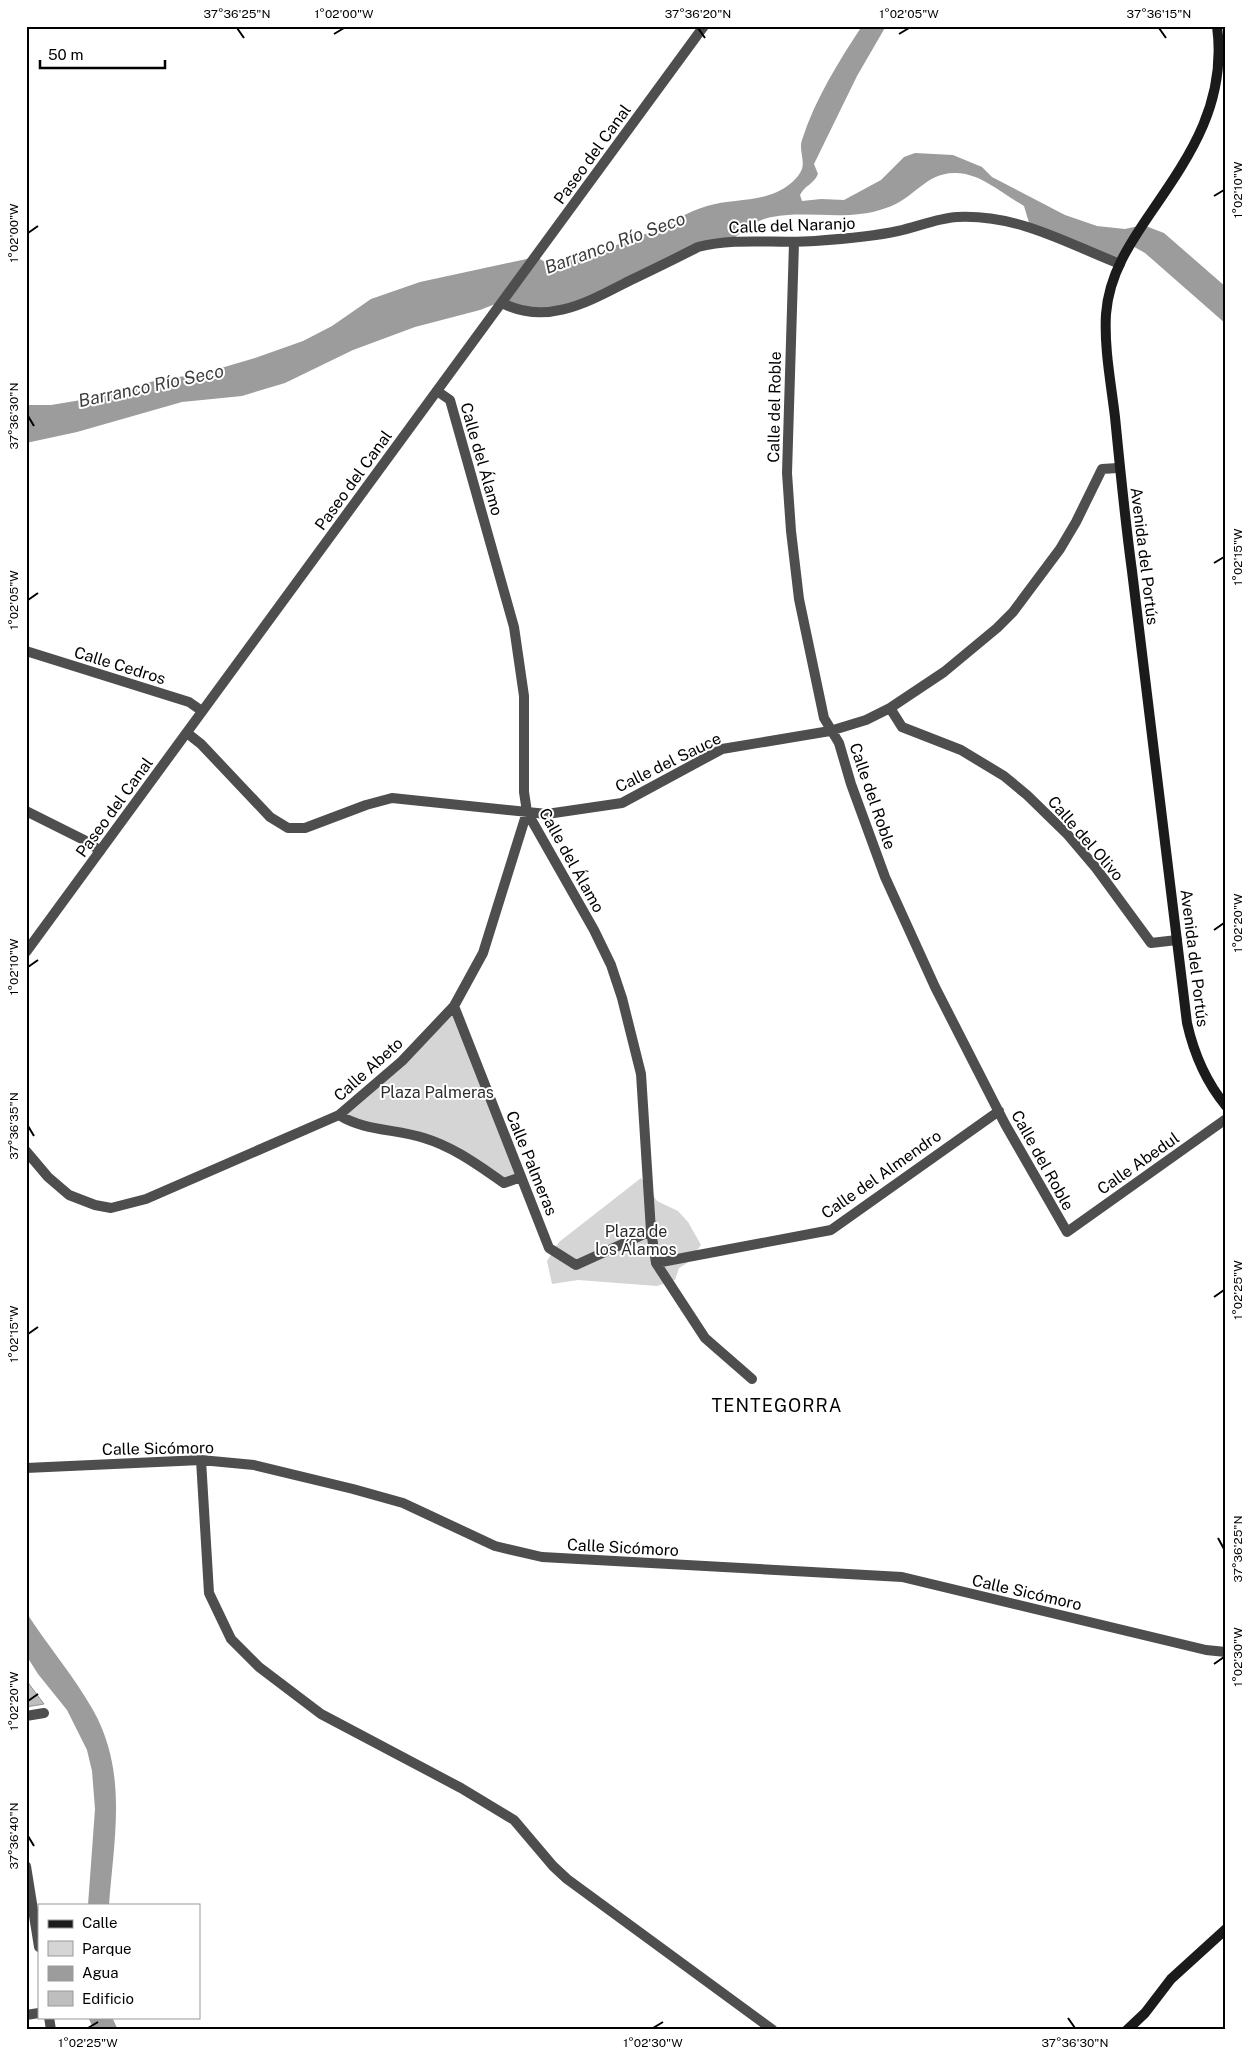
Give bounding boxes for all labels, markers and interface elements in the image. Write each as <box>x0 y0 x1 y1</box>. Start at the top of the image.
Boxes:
text: 37°36'25"N <box>203 7 271 21</box>
text: 1°02'00"W <box>314 7 374 21</box>
text: 37°36'20"N <box>665 7 731 21</box>
text: 1°02'05"W <box>879 7 939 21</box>
text: 37°36'15"N <box>1127 7 1191 21</box>
scale bar <box>40 38 165 70</box>
text: 50 m <box>48 46 83 63</box>
street label: Paseo del Canal <box>550 101 635 208</box>
text: 1°02'10"W <box>1231 161 1245 218</box>
text: 1°02'00"W <box>7 203 21 263</box>
water label: Barranco Río Seco <box>542 207 688 278</box>
street label: Calle del Naranjo <box>728 214 856 237</box>
street label: Calle del Roble <box>764 351 785 463</box>
water label: Barranco Río Seco <box>76 360 226 411</box>
text: 37°36'30"N <box>7 382 21 450</box>
street label: Calle del Álamo <box>456 400 508 518</box>
street label: Paseo del Canal <box>311 427 396 534</box>
street label: Avenida del Portús <box>1127 486 1162 626</box>
text: 1°02'15"W <box>1231 528 1245 586</box>
text: 1°02'05"W <box>7 570 21 630</box>
street label: Calle Cedros <box>72 643 168 688</box>
street label: Calle del Sauce <box>612 729 724 796</box>
street label: Calle del Roble <box>845 740 900 852</box>
street label: Paseo del Canal <box>72 754 157 861</box>
street label: Calle del Olivo <box>1044 792 1128 885</box>
street label: Calle del Álamo <box>535 804 609 916</box>
street label: Avenida del Portús <box>1177 888 1212 1028</box>
text: 1°02'20"W <box>1231 893 1245 952</box>
text: 1°02'10"W <box>7 938 21 995</box>
street label: Calle Abeto <box>330 1033 407 1105</box>
park label: Plaza Palmeras <box>380 1083 494 1102</box>
text: 37°36'35"N <box>7 1092 21 1160</box>
street label: Calle del Roble <box>1007 1107 1078 1214</box>
street label: Calle Palmeras <box>502 1108 561 1218</box>
street label: Calle del Almendro <box>818 1126 945 1223</box>
street label: Calle Abedul <box>1094 1128 1183 1199</box>
park label: Plaza de los Álamos <box>595 1222 677 1259</box>
text: 1°02'25"W <box>1231 1260 1245 1320</box>
text: 1°02'15"W <box>7 1305 21 1363</box>
district label: TENTEGORRA <box>712 1395 842 1416</box>
street label: Calle Sicómoro <box>102 1438 214 1459</box>
text: 37°36'25"N <box>1231 1515 1245 1583</box>
street label: Calle Sicómoro <box>567 1535 679 1560</box>
street label: Calle Sicómoro <box>970 1571 1084 1614</box>
text: 1°02'30"W <box>1231 1627 1245 1687</box>
text: 1°02'20"W <box>7 1671 21 1730</box>
text: 37°36'40"N <box>7 1802 21 1870</box>
legend <box>38 1904 200 2018</box>
text: Calle <box>82 1914 118 1931</box>
text: Parque <box>82 1940 132 1957</box>
text: Agua <box>82 1964 119 1981</box>
text: Edificio <box>82 1990 134 2007</box>
text: 1°02'25"W <box>58 2036 118 2050</box>
text: 1°02'30"W <box>623 2036 683 2050</box>
text: 37°36'30"N <box>1041 2036 1109 2050</box>

